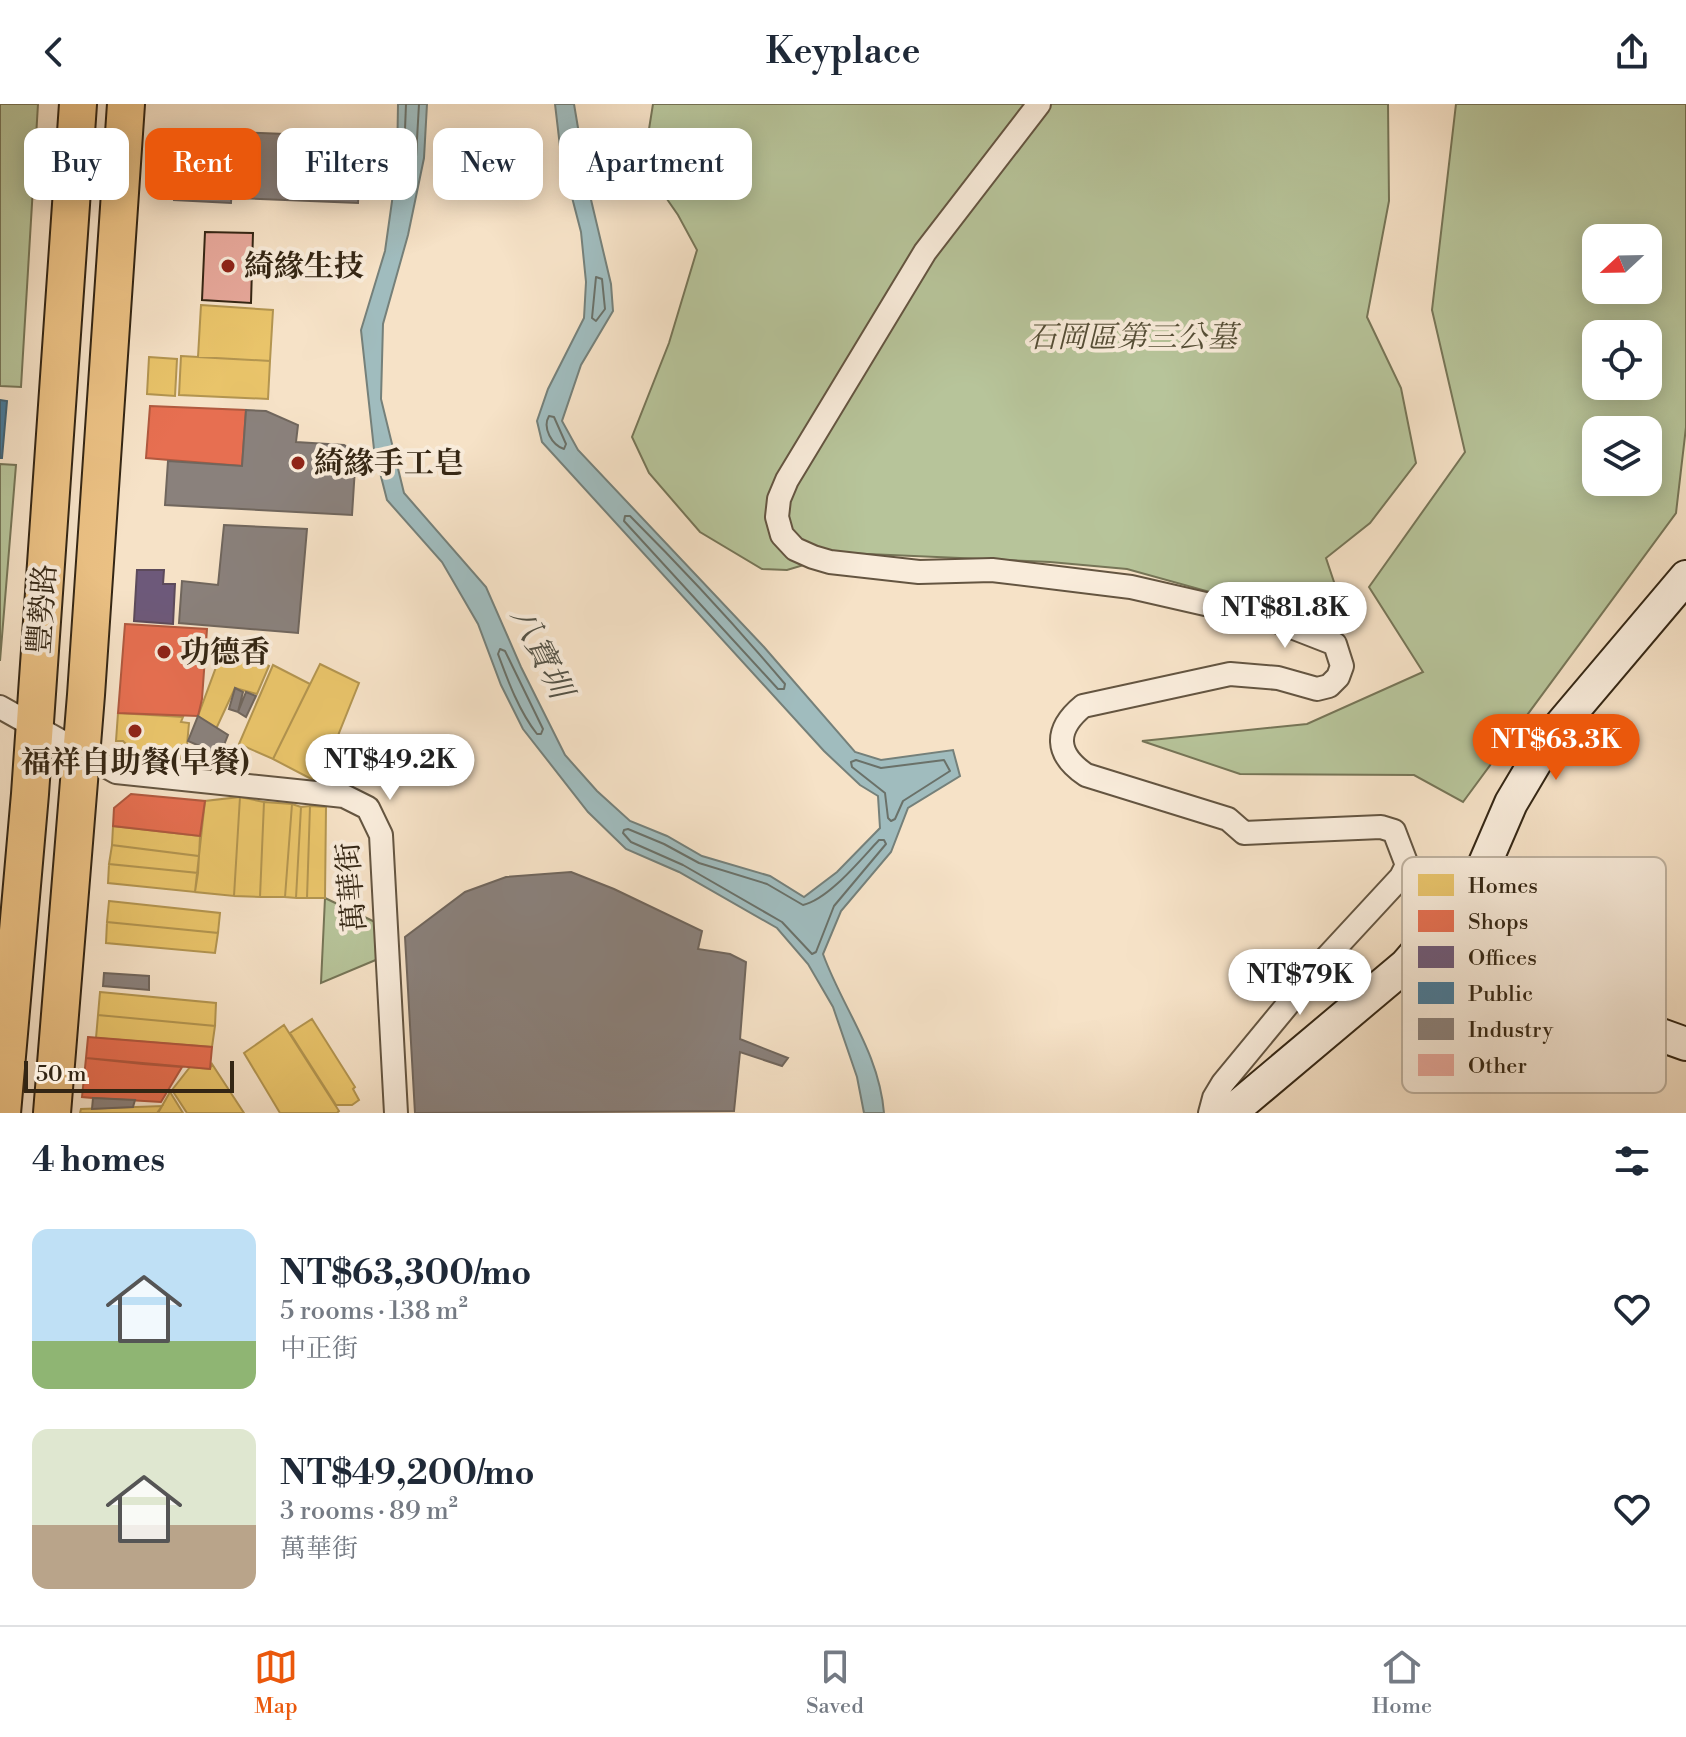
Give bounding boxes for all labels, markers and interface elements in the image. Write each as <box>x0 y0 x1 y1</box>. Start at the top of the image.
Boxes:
icon: back <box>32 30 76 74</box>
text: Keyplace <box>766 30 920 75</box>
icon: share <box>1610 30 1654 74</box>
chip: Buy <box>24 128 129 200</box>
chip: Rent <box>145 128 261 200</box>
chip: Filters <box>277 128 417 200</box>
chip: New <box>433 128 543 200</box>
chip: Apartment <box>559 128 752 200</box>
north arrow <box>1582 224 1662 304</box>
map controls <box>1582 224 1662 496</box>
place label: 綺緣生技 <box>244 248 364 286</box>
marker: 綺緣生技 <box>219 257 237 275</box>
park label: 石岡區第三公墓 <box>1027 319 1242 357</box>
button: locate <box>1582 320 1662 400</box>
button: layers <box>1582 416 1662 496</box>
place label: 綺緣手工皂 <box>314 445 464 483</box>
marker: 綺緣手工皂 <box>289 454 307 472</box>
street label: 豐勢路 <box>21 563 65 655</box>
pin: NT$81.8K <box>1202 582 1368 650</box>
text: NT$81.8K <box>1221 592 1349 624</box>
water label: 八寶圳 <box>502 601 582 709</box>
place label: 功德香 <box>180 634 270 672</box>
marker: 功德香 <box>155 643 173 661</box>
pin: NT$63.3K <box>1473 714 1639 782</box>
marker: 福祥自助餐(早餐) <box>126 722 144 740</box>
text: NT$63.3K <box>1491 724 1621 756</box>
pin: NT$49.2K <box>307 734 473 802</box>
place label: 福祥自助餐(早餐) <box>21 744 249 782</box>
text: NT$49.2K <box>323 744 457 776</box>
street label: 萬華街 <box>329 840 375 933</box>
legend <box>1402 857 1666 1093</box>
text: Homes <box>1468 873 1538 900</box>
text: Shops <box>1468 909 1528 936</box>
text: Offices <box>1468 945 1537 972</box>
pin: NT$79K <box>1235 949 1365 1017</box>
text: NT$79K <box>1246 959 1354 991</box>
text: Public <box>1468 981 1533 1008</box>
text: Industry <box>1468 1017 1553 1044</box>
text: Other <box>1468 1053 1527 1080</box>
scale bar <box>24 1057 234 1093</box>
text: 50 m <box>36 1061 87 1088</box>
icon: filters <box>1610 1139 1654 1183</box>
text: 4 homes <box>32 1140 165 1182</box>
text: NT$63,300/mo <box>280 1253 531 1295</box>
icon: home <box>96 1261 192 1357</box>
icon: heart <box>1610 1287 1654 1331</box>
text: 5 rooms · 138 m² <box>280 1295 468 1327</box>
text: 中正街 <box>280 1333 358 1365</box>
text: NT$49,200/mo <box>280 1453 535 1495</box>
icon: home <box>96 1461 192 1557</box>
icon: heart <box>1610 1487 1654 1531</box>
text: 3 rooms · 89 m² <box>280 1495 458 1527</box>
text: 萬華街 <box>280 1533 358 1565</box>
tab: Map <box>254 1645 298 1720</box>
tab: Saved <box>806 1645 864 1720</box>
tab: Home <box>1372 1645 1432 1720</box>

